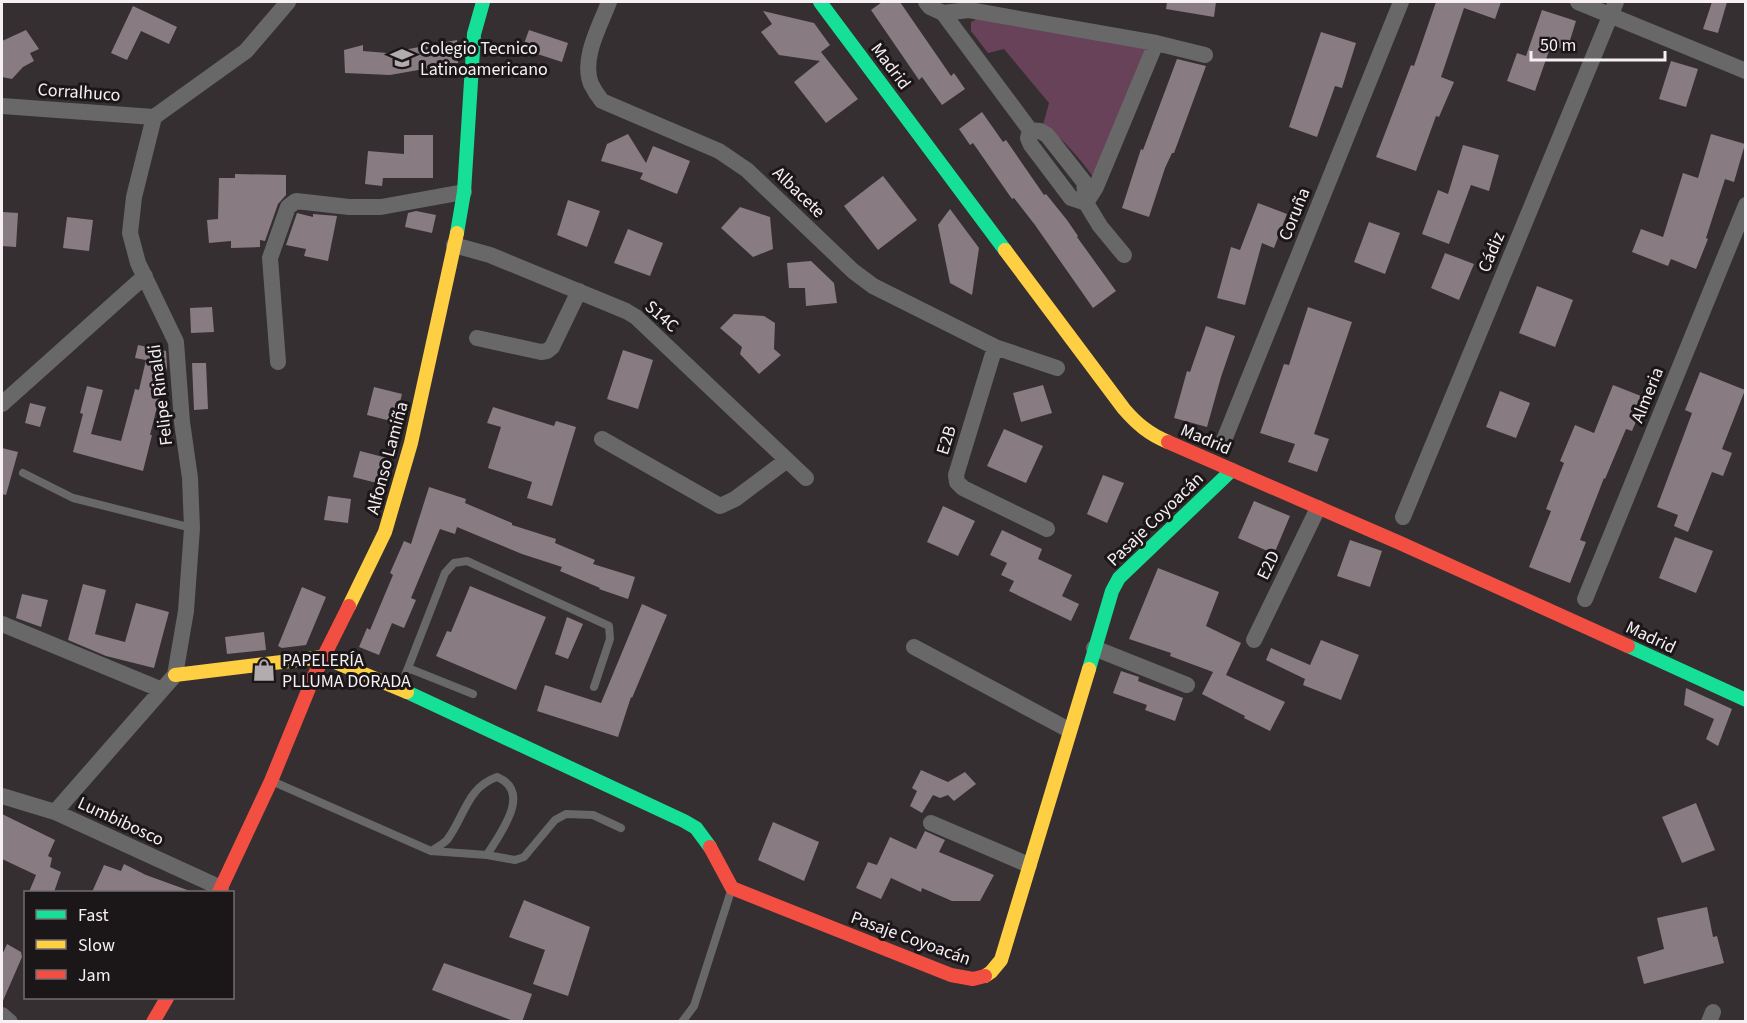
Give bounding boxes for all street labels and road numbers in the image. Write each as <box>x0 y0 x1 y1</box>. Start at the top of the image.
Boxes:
street label: Madrid <box>865 38 916 95</box>
street label: Corralhuco <box>37 77 121 108</box>
street label: Albacete <box>767 161 831 224</box>
street label: Coruña <box>1273 184 1316 244</box>
street label: Cádiz <box>1472 228 1511 276</box>
street label: S14C <box>639 295 684 338</box>
street label: Felipe Rinaldi <box>142 343 179 447</box>
street label: Almeria <box>1625 364 1670 427</box>
street label: Alfonso Lamiña <box>360 399 415 517</box>
street label: Madrid <box>1177 418 1235 461</box>
street label: E2B <box>930 423 963 458</box>
street label: Pasaje Coyoacán <box>1101 467 1209 572</box>
street label: E2D <box>1251 546 1286 584</box>
street label: Madrid <box>1622 615 1680 660</box>
street label: Lumbibosco <box>74 791 168 852</box>
street label: Pasaje Coyoacán <box>847 905 974 972</box>

